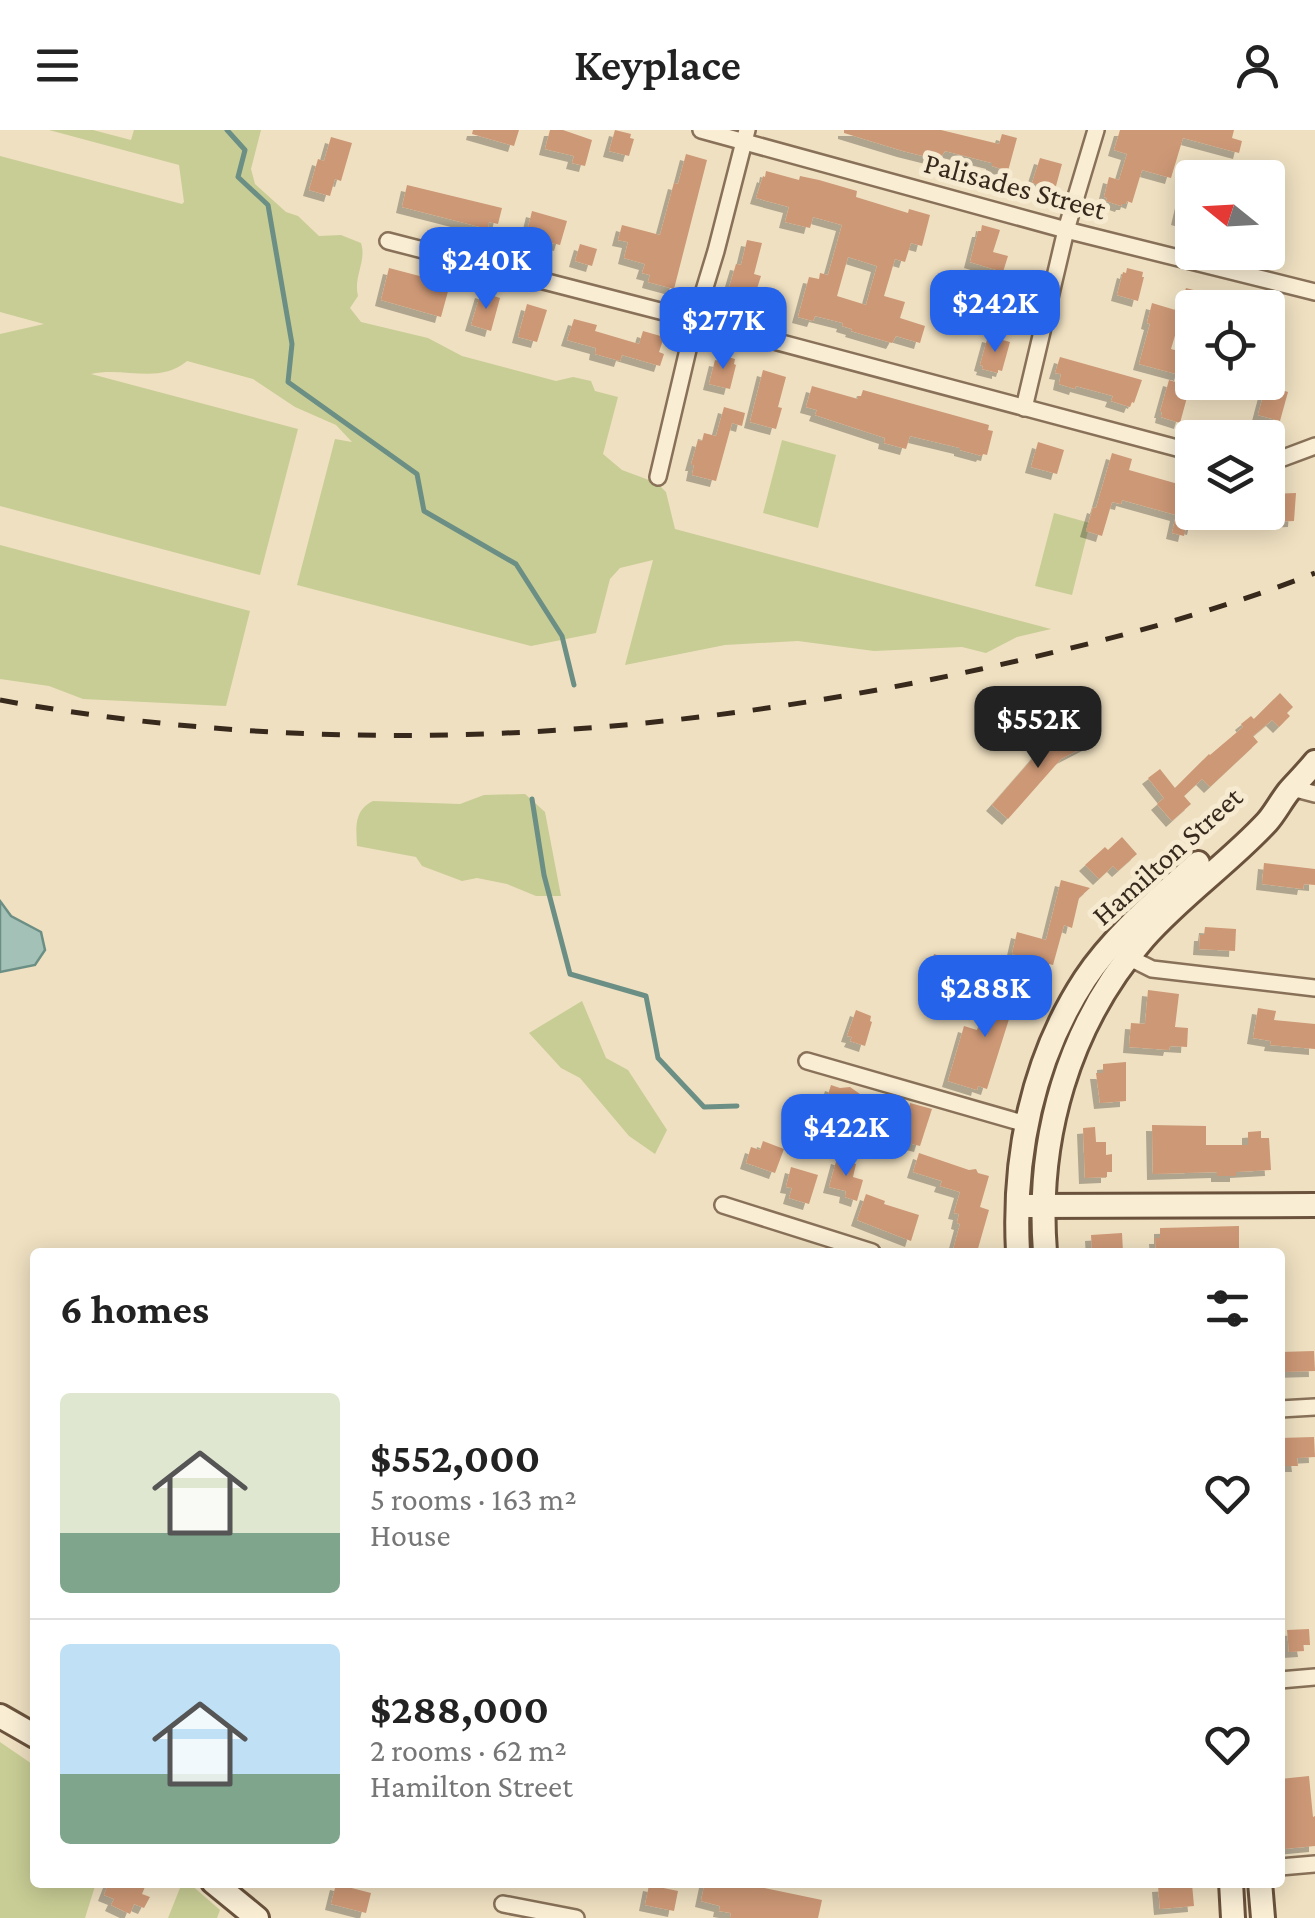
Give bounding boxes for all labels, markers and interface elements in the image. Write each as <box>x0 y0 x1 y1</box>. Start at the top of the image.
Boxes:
icon: menu <box>30 38 85 93</box>
icon: person <box>1230 38 1285 93</box>
text: Keyplace <box>574 40 741 90</box>
street label: Palisades Street <box>921 145 1111 226</box>
north arrow <box>1175 160 1285 270</box>
map controls <box>1175 160 1285 530</box>
pin: $240K <box>416 227 556 312</box>
text: $240K <box>441 241 531 277</box>
pin: $242K <box>925 270 1065 355</box>
text: $242K <box>952 284 1038 320</box>
pin: $277K <box>653 287 793 372</box>
button: locate <box>1175 290 1285 400</box>
text: $277K <box>682 301 764 337</box>
button: layers <box>1175 420 1285 530</box>
pin: $552K <box>968 686 1108 771</box>
text: $552K <box>996 700 1080 736</box>
street label: Hamilton Street <box>1085 779 1249 931</box>
pin: $288K <box>915 955 1055 1040</box>
text: $288K <box>940 969 1030 1005</box>
pin: $422K <box>776 1094 916 1179</box>
text: $422K <box>803 1108 889 1144</box>
icon: filters <box>1200 1281 1255 1336</box>
text: 6 homes <box>60 1285 209 1332</box>
icon: home <box>140 1433 260 1553</box>
text: $552,000 <box>370 1434 540 1481</box>
icon: heart <box>1200 1466 1255 1521</box>
text: 5 rooms · 163 m² <box>370 1481 577 1517</box>
text: House <box>370 1517 450 1553</box>
icon: home <box>140 1684 260 1804</box>
text: $288,000 <box>370 1685 549 1732</box>
icon: heart <box>1200 1717 1255 1772</box>
text: 2 rooms · 62 m² <box>370 1732 567 1768</box>
text: Hamilton Street <box>370 1768 573 1804</box>

